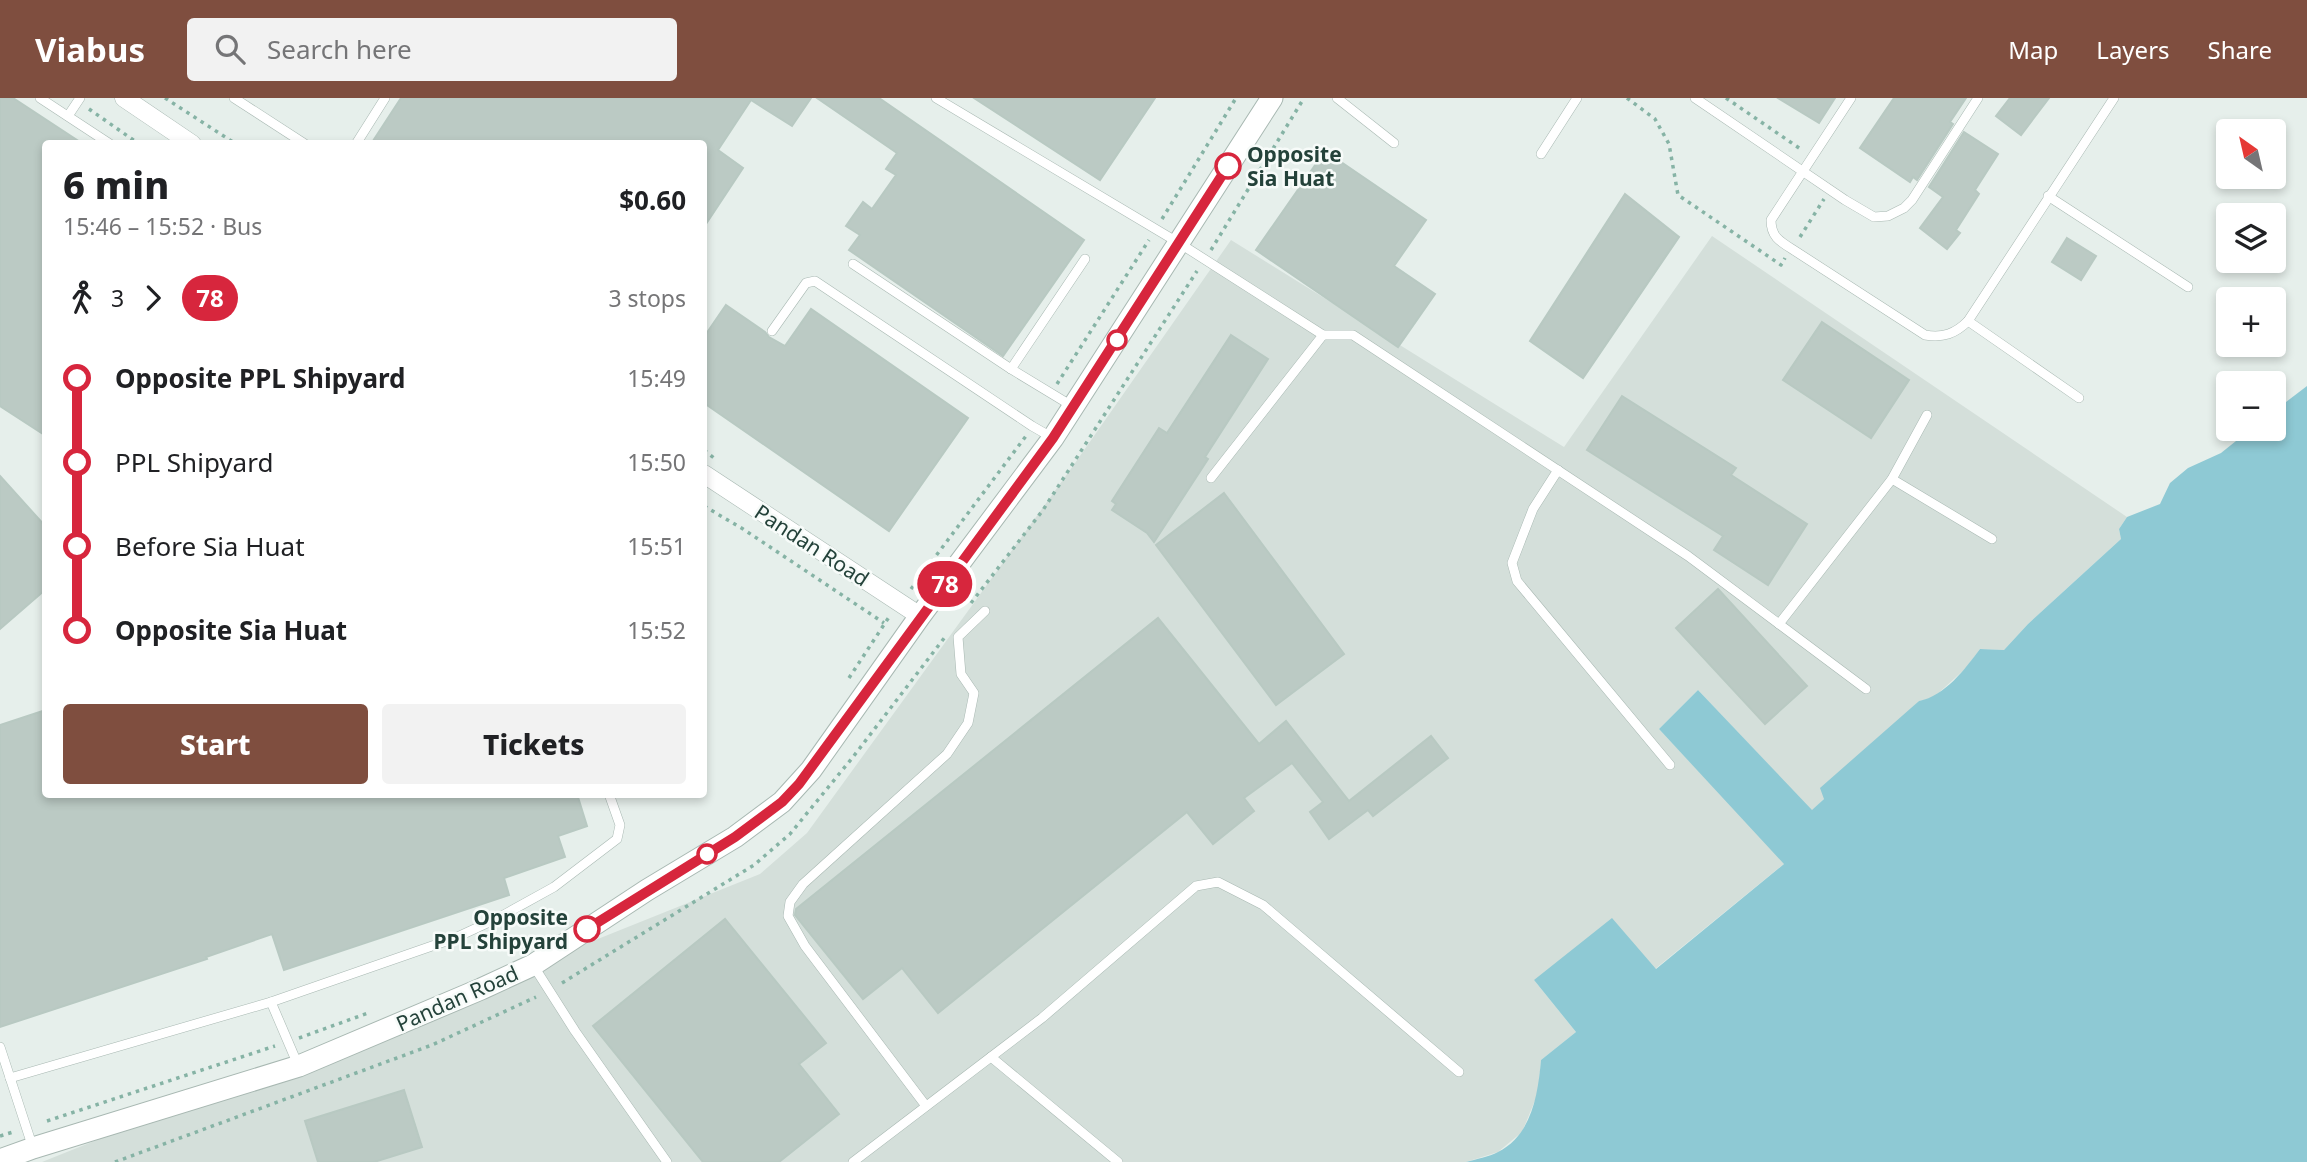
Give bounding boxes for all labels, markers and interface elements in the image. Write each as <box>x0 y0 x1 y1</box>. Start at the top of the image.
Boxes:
search box <box>187 18 677 81</box>
text: Viabus <box>35 27 145 72</box>
icon: search <box>211 30 249 68</box>
text: Search here <box>267 31 412 67</box>
text: Map <box>2008 33 2058 66</box>
text: Layers <box>2096 33 2170 66</box>
text: Share <box>2208 33 2272 66</box>
north arrow <box>2216 119 2286 189</box>
map controls <box>2216 119 2286 441</box>
place label: Opposite Sia Huat <box>1247 140 1342 192</box>
marker: Opposite Sia Huat <box>1215 153 1241 179</box>
text: 6 min <box>63 158 169 210</box>
text: $0.60 <box>619 182 686 218</box>
button: layers <box>2216 203 2286 273</box>
text: 15:46 – 15:52 · Bus <box>63 210 262 242</box>
icon: walk <box>63 279 101 317</box>
icon: forward <box>134 279 172 317</box>
text: 78 <box>196 281 224 314</box>
text: 3 <box>111 282 124 314</box>
text: 3 stops <box>608 282 686 314</box>
button: + <box>2216 287 2286 357</box>
unlabelled marker <box>1107 330 1127 350</box>
text: Opposite PPL Shipyard <box>115 360 406 396</box>
text: 15:49 <box>627 362 686 394</box>
button: − <box>2216 371 2286 441</box>
text: PPL Shipyard <box>115 444 273 480</box>
text: 15:50 <box>627 446 686 478</box>
street label: Pandan Road <box>749 498 875 592</box>
text: Before Sia Huat <box>115 528 305 564</box>
text: 15:51 <box>627 530 686 562</box>
line badge: 78 <box>914 561 976 607</box>
text: 78 <box>931 567 959 600</box>
text: Opposite Sia Huat <box>115 612 347 648</box>
text: 15:52 <box>627 614 686 646</box>
button: Start <box>63 704 368 784</box>
button: Tickets <box>382 704 686 784</box>
unlabelled marker <box>697 844 717 864</box>
place label: Opposite PPL Shipyard <box>434 903 568 955</box>
marker: Opposite PPL Shipyard <box>574 916 600 942</box>
street label: Pandan Road <box>391 959 523 1037</box>

